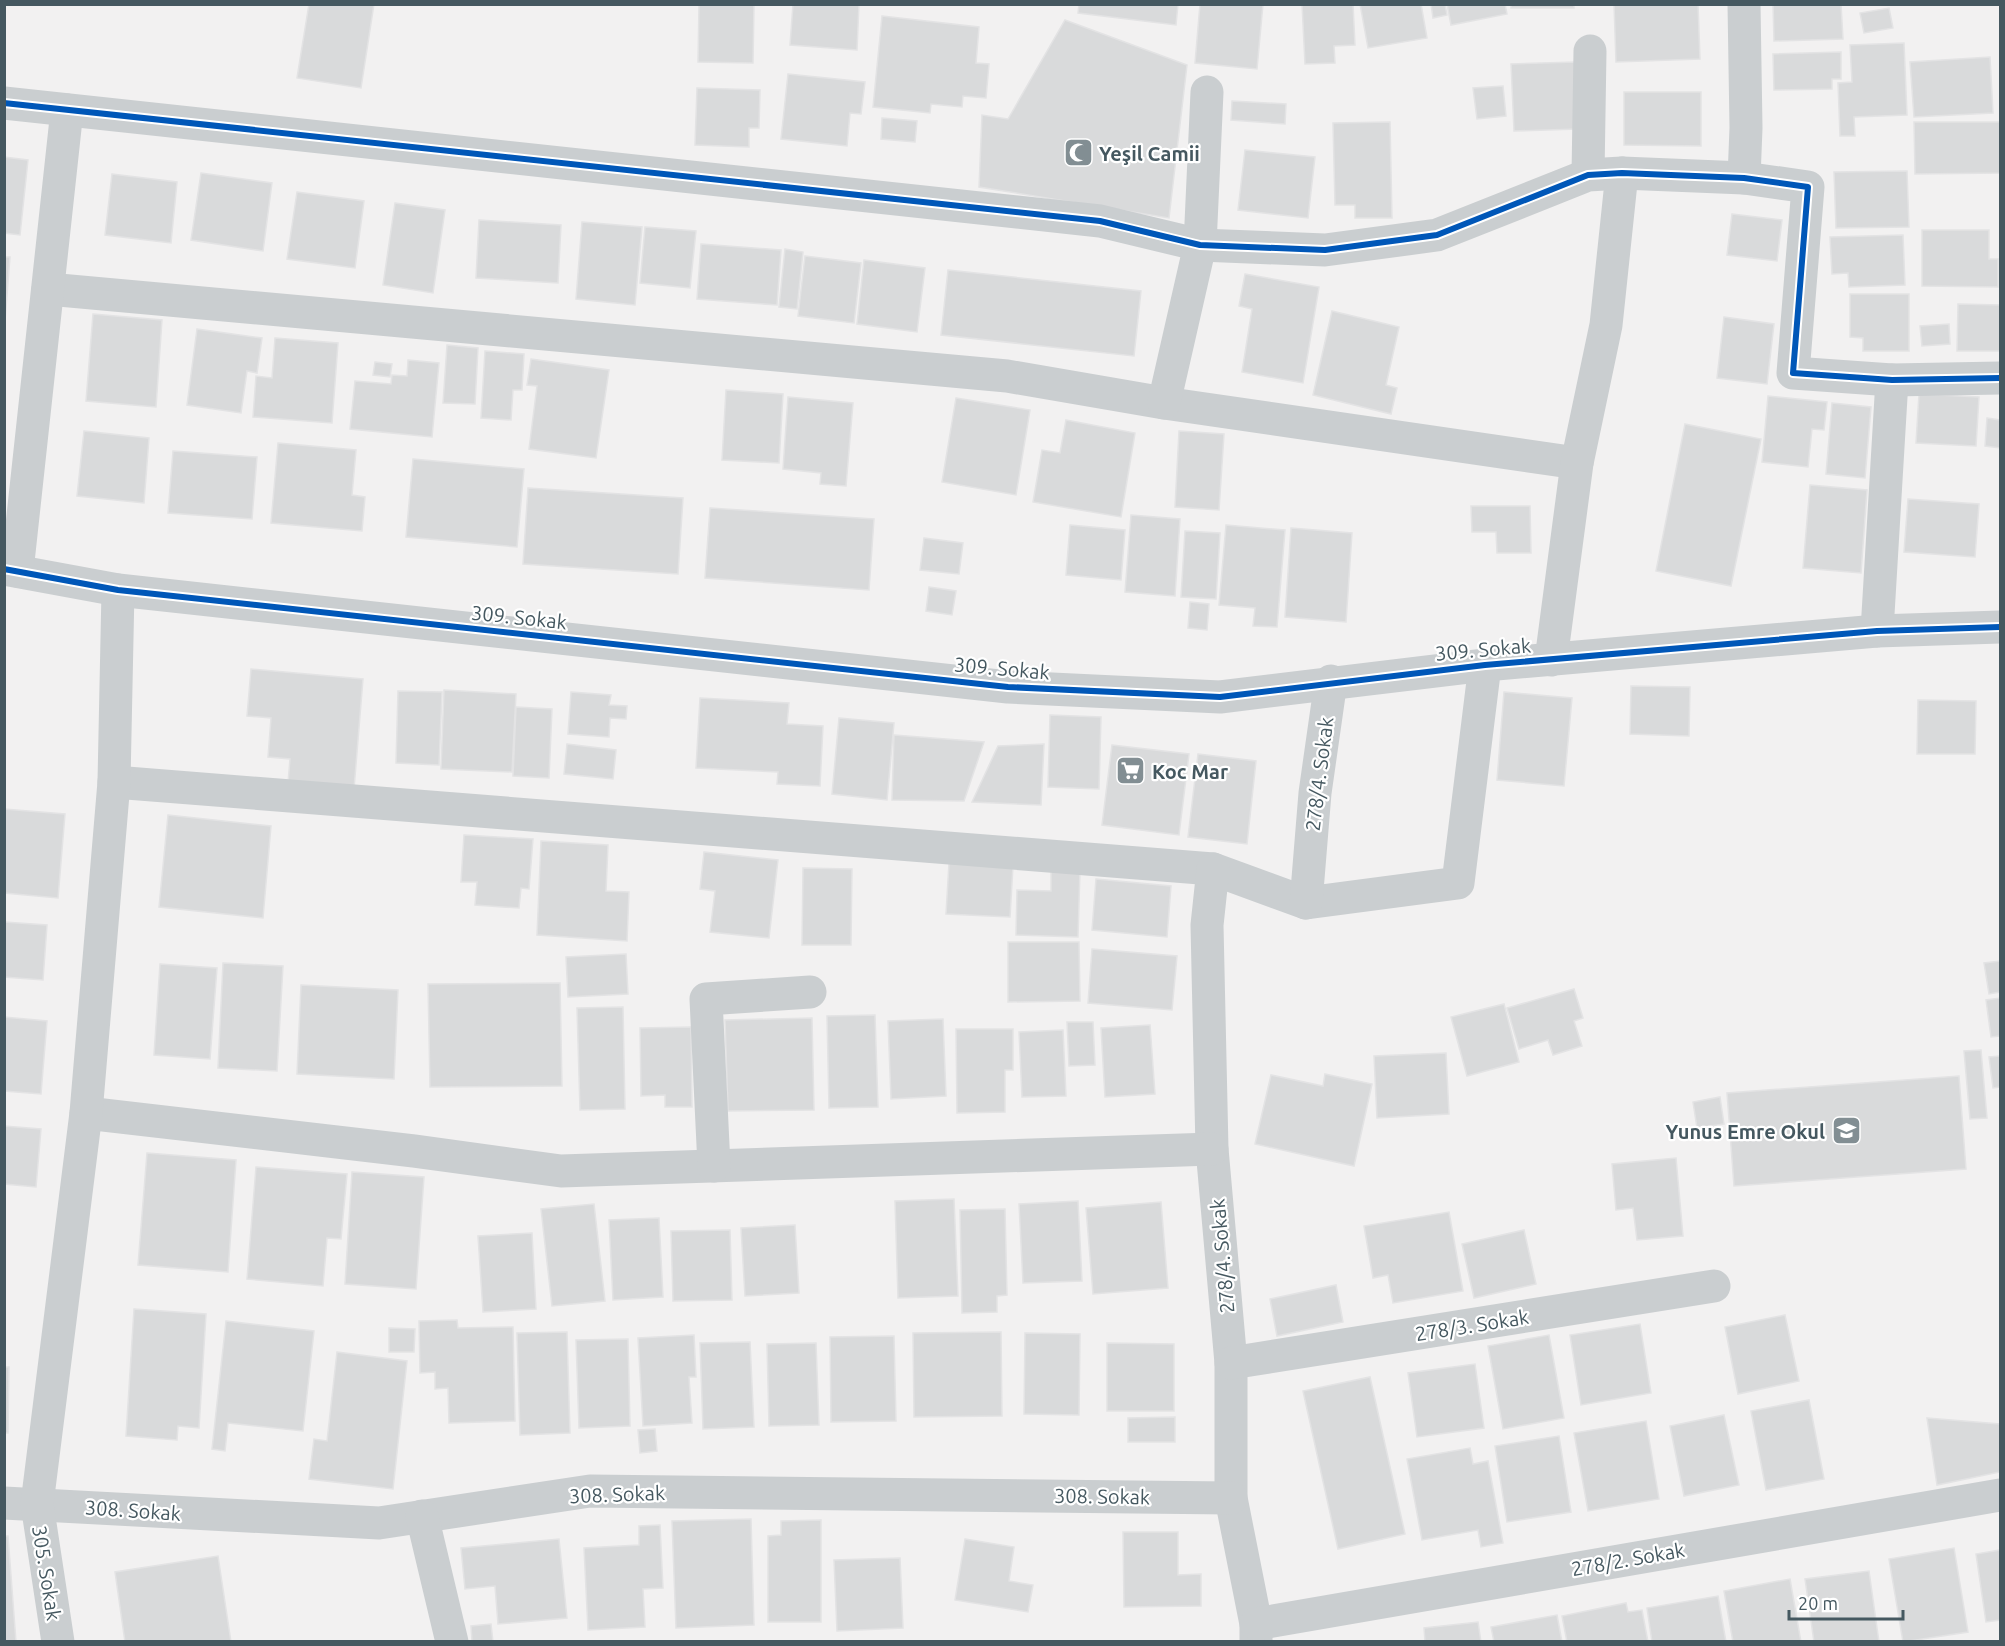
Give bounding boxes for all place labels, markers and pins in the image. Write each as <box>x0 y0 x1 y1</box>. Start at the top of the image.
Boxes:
mosque icon: Yeşil Camii <box>1062 137 1094 169</box>
place label: Yeşil Camii <box>1099 142 1200 165</box>
supermarket icon: Koc Mar <box>1115 755 1147 787</box>
place label: Koc Mar <box>1152 760 1229 783</box>
school or university icon: Yunus Emre Okul <box>1830 1115 1862 1147</box>
place label: Yunus Emre Okul <box>1666 1120 1825 1143</box>

